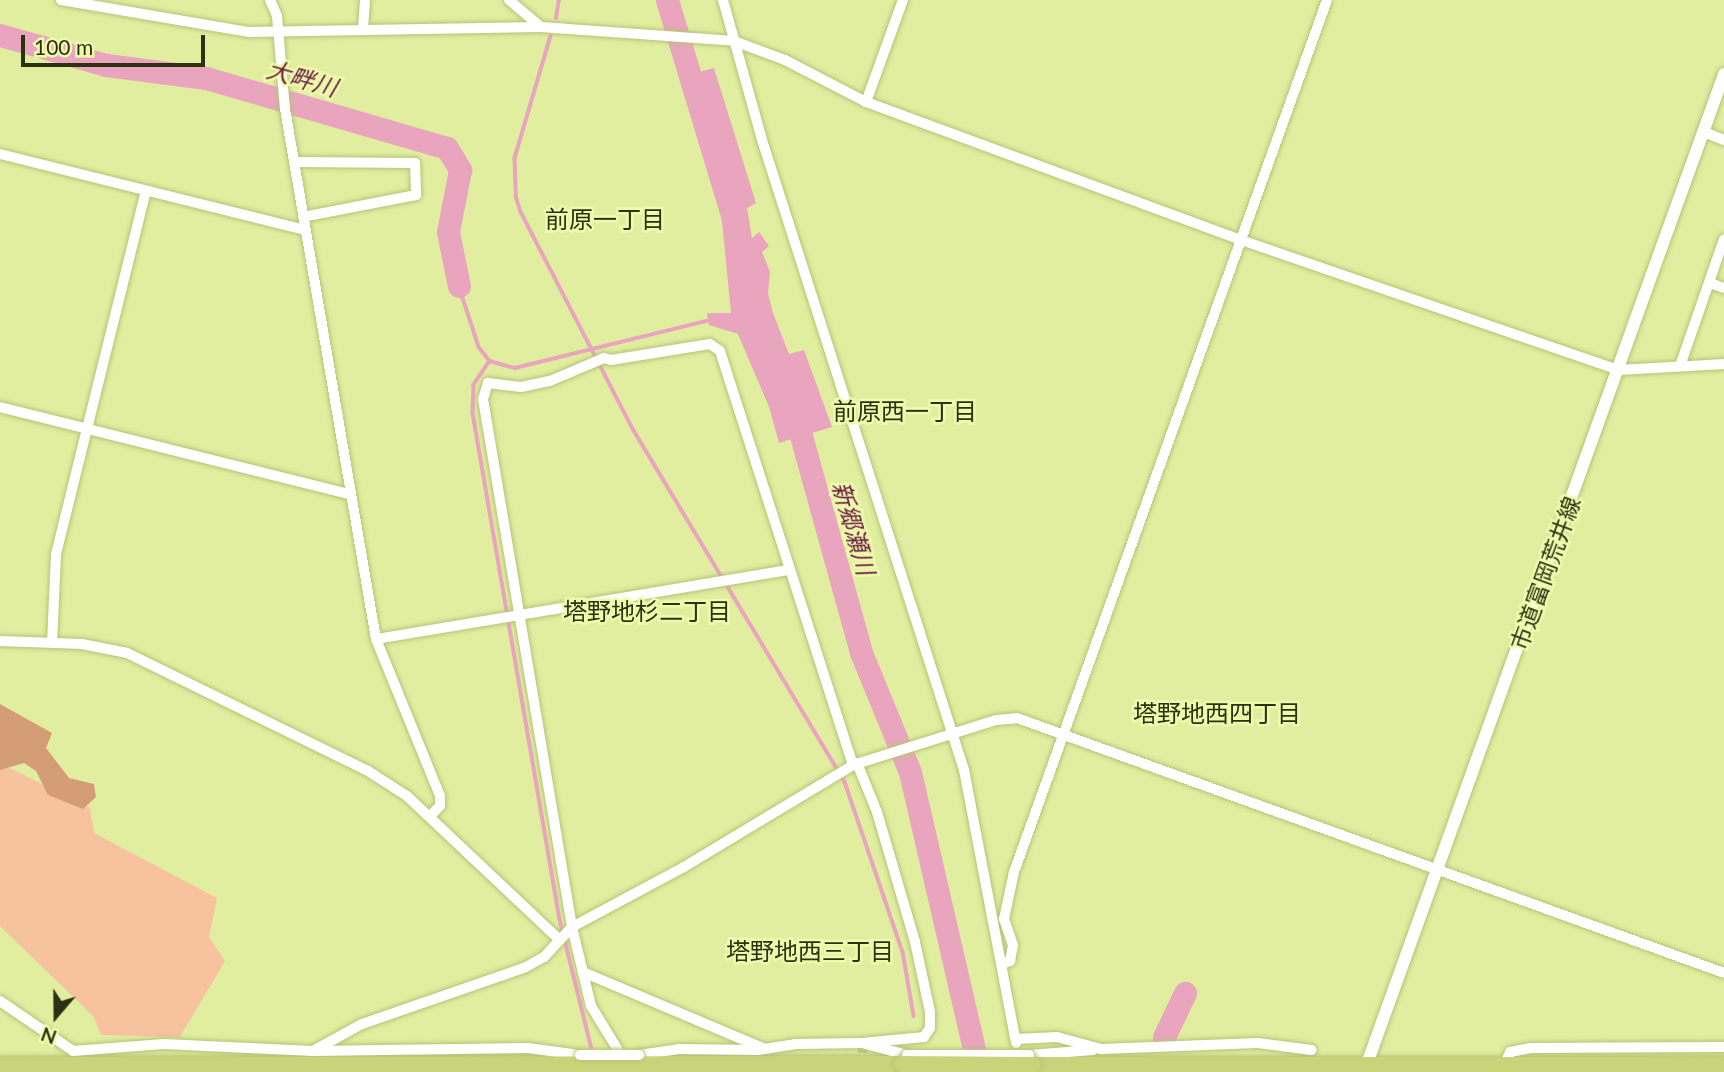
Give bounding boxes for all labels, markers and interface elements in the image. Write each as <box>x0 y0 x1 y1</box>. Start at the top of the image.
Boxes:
scale bar <box>24 21 208 65</box>
text: 100 m <box>34 34 93 59</box>
water label: 大畔川 <box>263 54 341 102</box>
district label: 前原一丁目 <box>545 205 665 233</box>
district label: 前原西一丁目 <box>833 397 977 425</box>
water label: 新郷瀬川 <box>827 478 881 578</box>
street label: 市道富岡荒井線 <box>1504 493 1586 653</box>
district label: 塔野地杉二丁目 <box>563 597 731 625</box>
district label: 塔野地西四丁目 <box>1133 699 1301 727</box>
district label: 塔野地西三丁目 <box>726 937 894 965</box>
north arrow <box>21 981 91 1051</box>
text: N <box>38 1023 59 1050</box>

